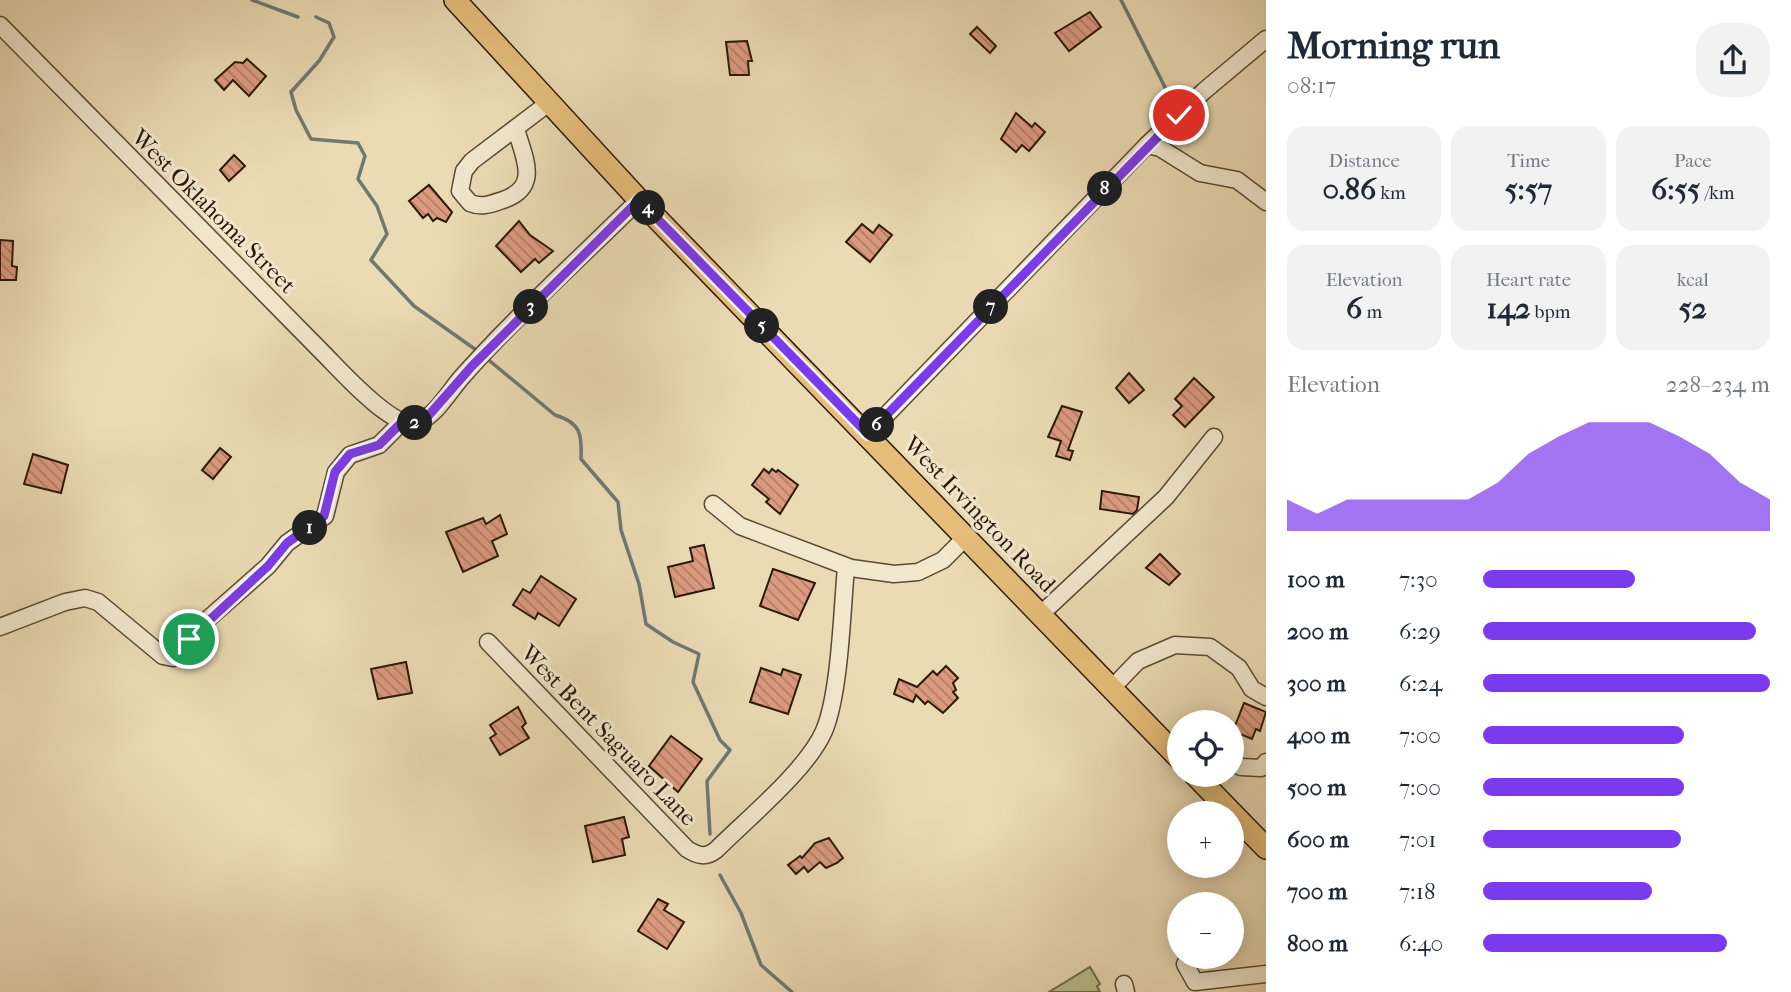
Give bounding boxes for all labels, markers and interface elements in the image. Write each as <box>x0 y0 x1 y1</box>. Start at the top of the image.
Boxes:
text: Morning run <box>1287 23 1500 68</box>
button: share <box>1696 23 1770 97</box>
text: 08:17 <box>1287 72 1336 99</box>
pin <box>1149 85 1209 145</box>
icon: check <box>1160 96 1198 134</box>
street label: West Oklahoma Street <box>125 123 301 299</box>
text: Distance <box>1328 150 1400 172</box>
text: Time <box>1507 150 1550 172</box>
text: Pace <box>1674 150 1712 172</box>
pin: 8 <box>1088 172 1122 206</box>
text: 0.86 <box>1323 172 1376 207</box>
text: 5:57 <box>1505 172 1552 207</box>
text: 6:55 <box>1651 172 1700 207</box>
text: 8 <box>1100 177 1109 199</box>
text: km <box>1376 182 1406 204</box>
text: /km <box>1700 182 1735 204</box>
pin: 4 <box>630 190 666 226</box>
text: 4 <box>642 196 653 218</box>
text: Elevation <box>1326 269 1403 291</box>
text: Heart rate <box>1486 269 1571 291</box>
text: kcal <box>1677 269 1709 291</box>
pin: 3 <box>514 290 548 324</box>
pin: 7 <box>974 290 1009 324</box>
text: 6 <box>1346 291 1362 326</box>
text: 142 <box>1487 291 1530 326</box>
text: 52 <box>1679 291 1707 326</box>
text: 3 <box>527 295 534 317</box>
text: 7 <box>986 295 995 317</box>
text: m <box>1362 301 1382 323</box>
text: bpm <box>1530 301 1570 323</box>
pin: 5 <box>744 308 780 344</box>
text: 5 <box>757 314 766 336</box>
text: Elevation <box>1287 371 1380 398</box>
text: 228–234 m <box>1666 371 1770 398</box>
pin: 2 <box>398 406 432 440</box>
pin: 6 <box>860 408 894 442</box>
text: 2 <box>410 411 419 433</box>
text: 6 <box>871 413 882 435</box>
street label: West Irvington Road <box>898 430 1061 598</box>
pin: 1 <box>292 510 328 546</box>
text: 1 <box>306 516 313 538</box>
text: 100 m <box>1287 566 1345 593</box>
text: 7:30 <box>1399 566 1438 593</box>
pin <box>159 609 219 669</box>
text: 200 m <box>1287 618 1348 645</box>
text: 6:29 <box>1399 618 1441 645</box>
icon: arrive <box>170 620 208 658</box>
street label: West Bent Saguaro Lane <box>515 639 702 831</box>
text: 300 m <box>1287 670 1346 697</box>
text: 6:24 <box>1399 670 1442 697</box>
map controls <box>1167 710 1244 969</box>
button: locate <box>1167 710 1244 787</box>
text: 400 m <box>1287 722 1350 749</box>
text: 7:00 <box>1399 722 1441 749</box>
text: 500 m <box>1287 774 1346 801</box>
text: 7:00 <box>1399 774 1441 801</box>
button: + <box>1167 801 1244 878</box>
text: 600 m <box>1287 826 1349 853</box>
text: 7:01 <box>1399 826 1436 853</box>
text: 700 m <box>1287 878 1347 905</box>
text: 7:18 <box>1399 878 1435 905</box>
button: − <box>1167 892 1244 969</box>
text: 800 m <box>1287 930 1348 957</box>
text: 6:40 <box>1399 930 1443 957</box>

